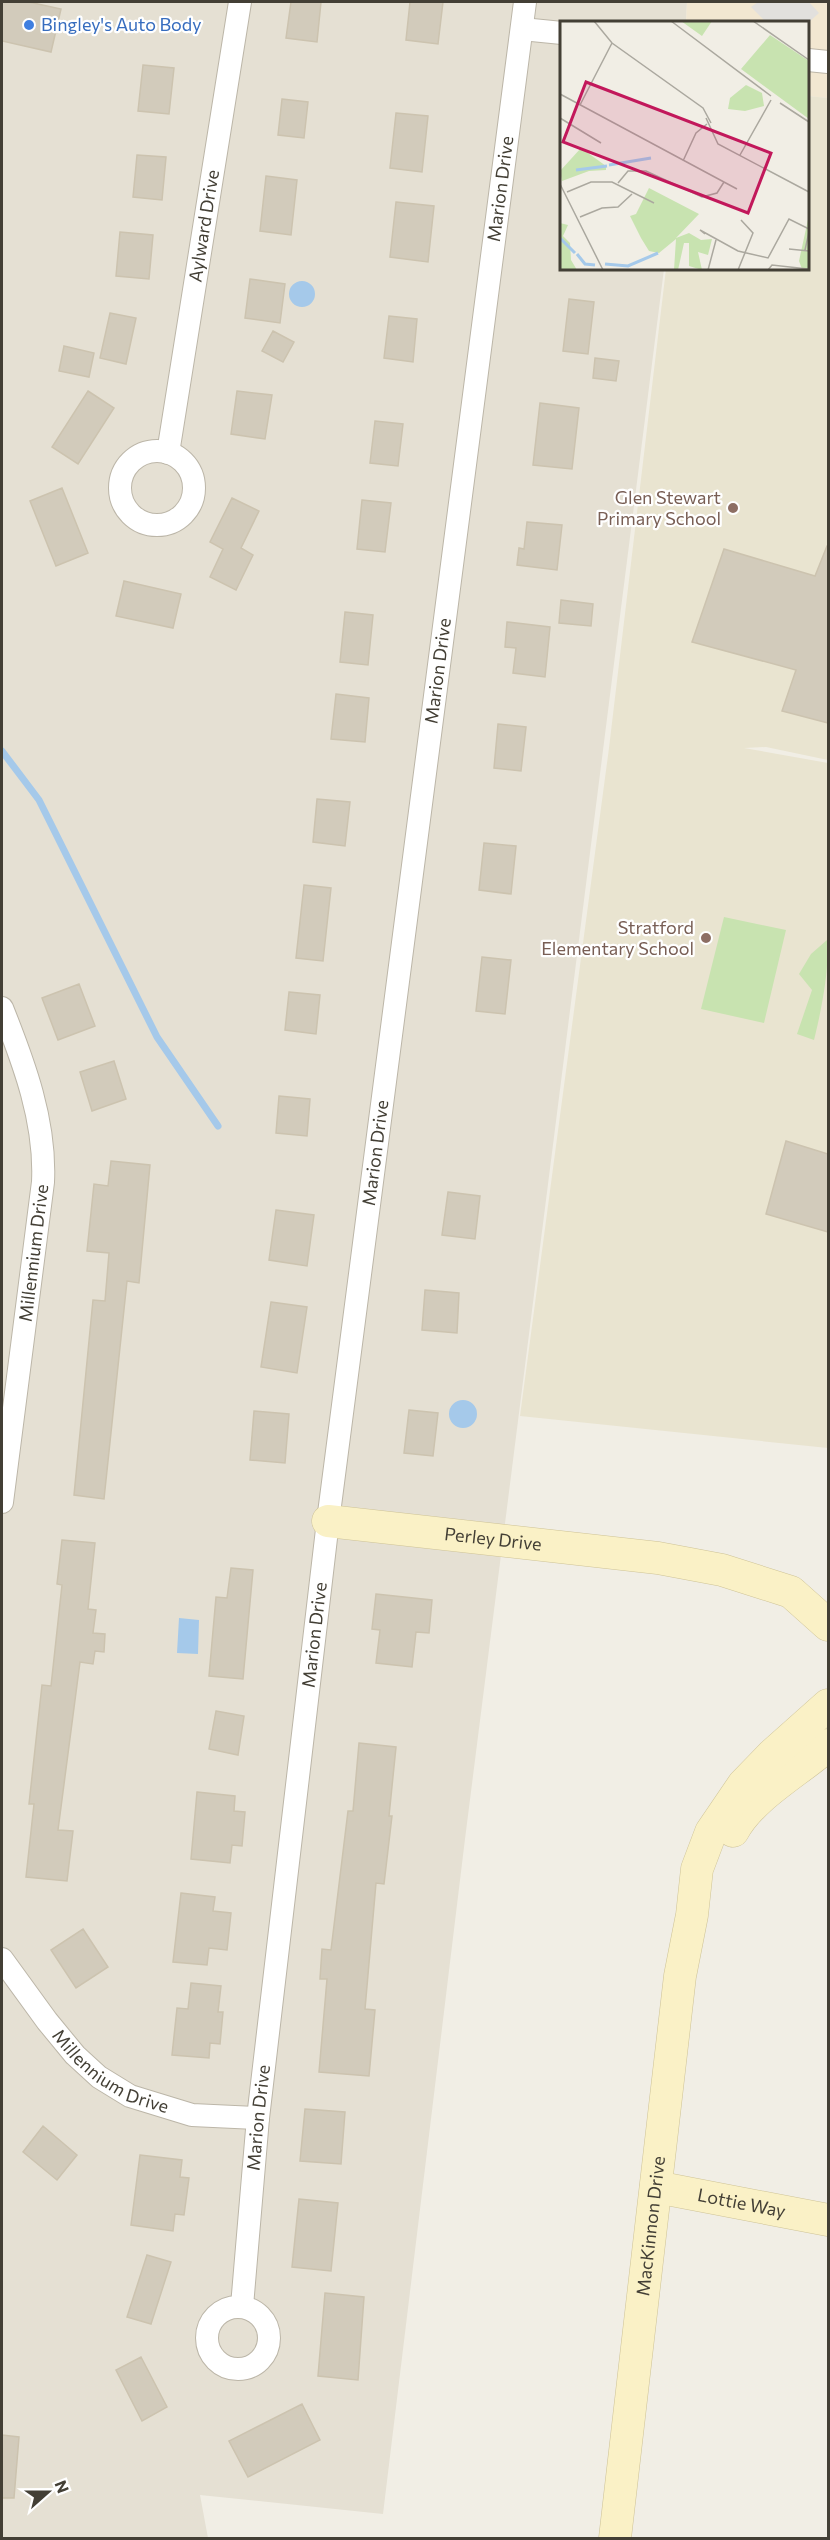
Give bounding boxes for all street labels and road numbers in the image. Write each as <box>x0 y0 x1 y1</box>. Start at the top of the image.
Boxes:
street label: Marion Drive <box>482 135 518 243</box>
street label: Aylward Drive <box>183 168 223 284</box>
street label: Marion Drive <box>420 617 455 725</box>
street label: Marion Drive <box>357 1099 393 1207</box>
street label: Millennium Drive <box>14 1183 52 1323</box>
street label: Perley Drive <box>443 1522 543 1555</box>
street label: Marion Drive <box>297 1581 331 1689</box>
street label: Millennium Drive <box>48 2024 172 2117</box>
street label: Marion Drive <box>242 2063 274 2172</box>
street label: MacKinnon Drive <box>631 2155 669 2297</box>
street label: Lottie Way <box>696 2183 788 2222</box>

